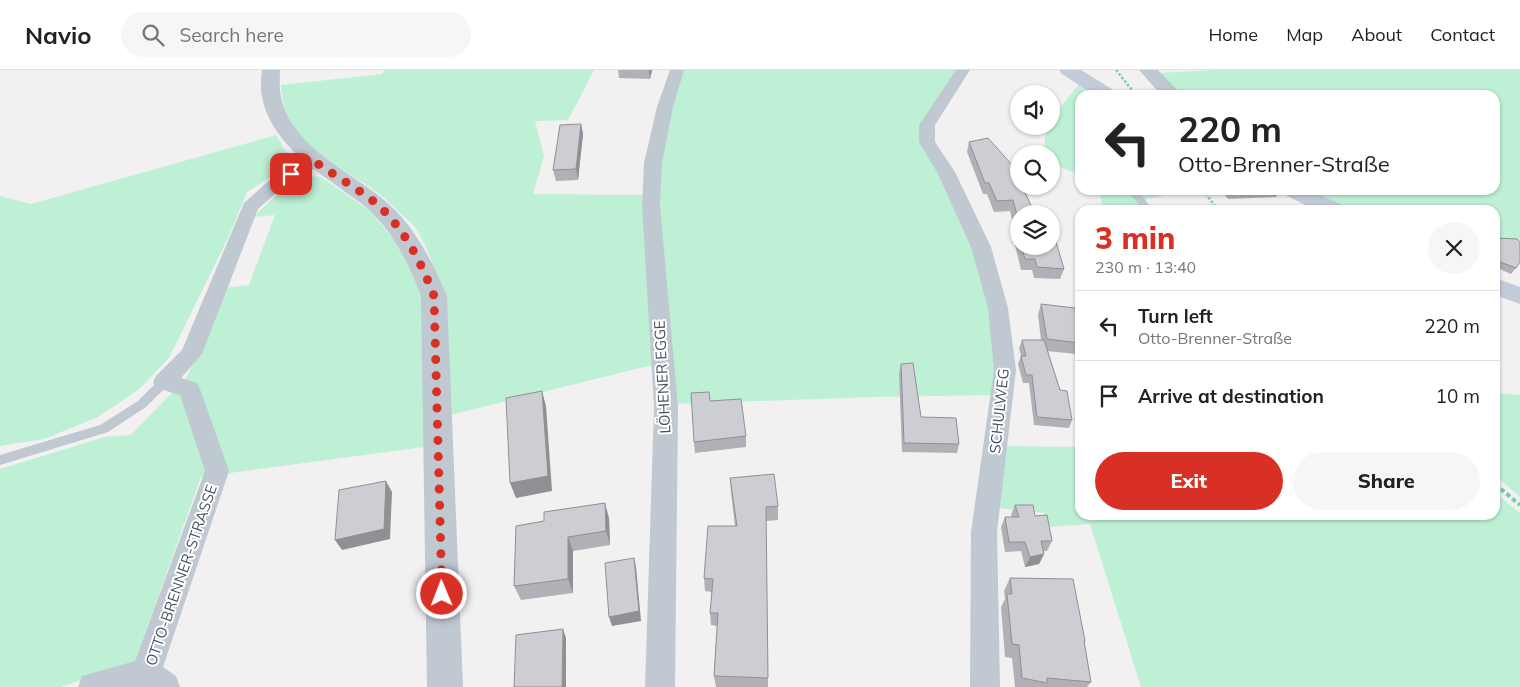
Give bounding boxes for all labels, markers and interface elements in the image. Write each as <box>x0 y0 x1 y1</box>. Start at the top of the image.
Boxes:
search box <box>121 12 471 57</box>
text: Navio <box>25 20 91 50</box>
icon: search <box>139 21 167 49</box>
text: Search here <box>179 23 284 47</box>
text: Home <box>1208 23 1258 46</box>
text: Map <box>1286 23 1323 46</box>
text: About <box>1351 23 1402 46</box>
text: Contact <box>1430 23 1495 46</box>
map controls <box>1010 85 1060 255</box>
button: sound <box>1010 85 1060 135</box>
text: 220 m <box>1178 107 1282 151</box>
icon: left <box>1095 110 1160 175</box>
button: search <box>1010 145 1060 195</box>
text: Otto-Brenner-Straße <box>1178 150 1390 178</box>
pin <box>270 153 312 195</box>
icon: arrive <box>277 160 305 188</box>
button: layers <box>1010 205 1060 255</box>
text: 3 min <box>1095 219 1175 257</box>
button: close <box>1428 222 1480 274</box>
text: 230 m · 13:40 <box>1095 257 1196 277</box>
text: Turn left <box>1138 304 1213 328</box>
icon: left <box>1095 312 1123 340</box>
text: 220 m <box>1424 314 1480 338</box>
street label: LÖHENER EGGE <box>650 320 674 434</box>
text: Otto-Brenner-Straße <box>1138 328 1292 348</box>
street label: SCHULWEG <box>985 368 1013 454</box>
icon: arrive <box>1095 382 1123 410</box>
text: Arrive at destination <box>1138 384 1324 408</box>
text: 10 m <box>1436 384 1480 408</box>
button: Exit <box>1095 452 1283 510</box>
button: Share <box>1293 452 1480 510</box>
street label: OTTO-BRENNER-STRASSE <box>141 482 221 668</box>
position arrow <box>415 567 467 619</box>

